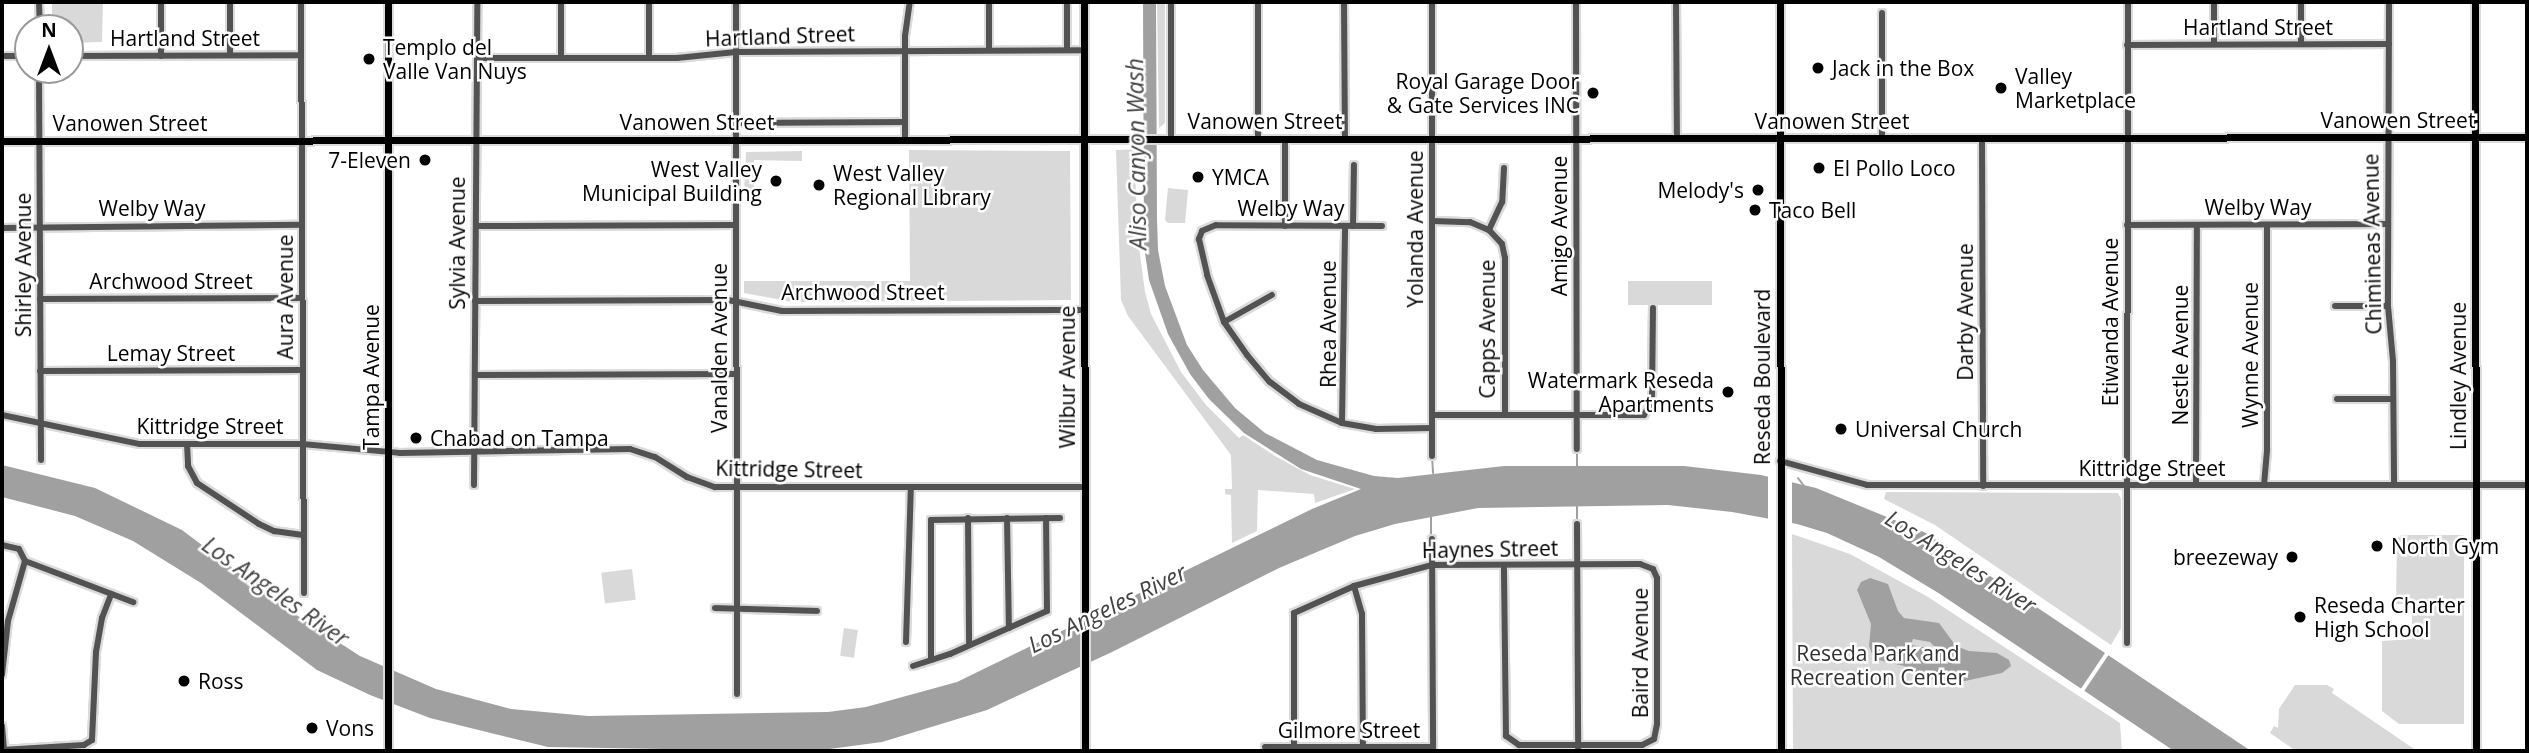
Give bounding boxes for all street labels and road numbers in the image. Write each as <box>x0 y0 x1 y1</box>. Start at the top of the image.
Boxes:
street label: Hartland Street <box>2183 14 2333 40</box>
street label: Hartland Street <box>705 21 855 51</box>
street label: Hartland Street <box>110 25 260 51</box>
street label: Vanowen Street <box>2321 107 2475 133</box>
street label: Vanowen Street <box>1188 108 1342 134</box>
street label: Vanowen Street <box>1755 108 1909 134</box>
street label: Vanowen Street <box>620 109 774 135</box>
street label: Vanowen Street <box>53 110 207 136</box>
street label: Yolanda Avenue <box>1402 150 1428 308</box>
street label: Chimineas Avenue <box>2358 153 2386 335</box>
street label: Amigo Avenue <box>1546 156 1572 296</box>
street label: Sylvia Avenue <box>444 176 470 310</box>
street label: Shirley Avenue <box>10 193 36 337</box>
street label: Welby Way <box>2205 194 2311 220</box>
street label: Welby Way <box>99 195 205 221</box>
street label: Welby Way <box>1238 195 1344 221</box>
street label: Aura Avenue <box>272 235 298 359</box>
street label: Etiwanda Avenue <box>2097 238 2123 406</box>
street label: Darby Avenue <box>1952 243 1978 381</box>
street label: Capps Avenue <box>1474 259 1500 399</box>
street label: Rhea Avenue <box>1315 260 1341 388</box>
street label: Vanalden Avenue <box>706 263 732 433</box>
street label: Archwood Street <box>89 268 253 294</box>
street label: Archwood Street <box>781 279 945 305</box>
street label: Wynne Avenue <box>2237 282 2263 428</box>
street label: Nestle Avenue <box>2167 285 2193 425</box>
street label: Reseda Boulevard <box>1749 289 1775 465</box>
street label: Lindley Avenue <box>2445 302 2471 450</box>
street label: Tampa Avenue <box>358 304 384 450</box>
street label: Wilbur Avenue <box>1054 306 1080 448</box>
street label: Lemay Street <box>107 340 235 366</box>
street label: Kittridge Street <box>136 413 284 439</box>
street label: Kittridge Street <box>715 455 863 483</box>
street label: Kittridge Street <box>2078 455 2226 481</box>
street label: Haynes Street <box>1422 535 1558 563</box>
street label: Baird Avenue <box>1627 588 1653 718</box>
street label: Gilmore Street <box>1278 717 1420 743</box>

